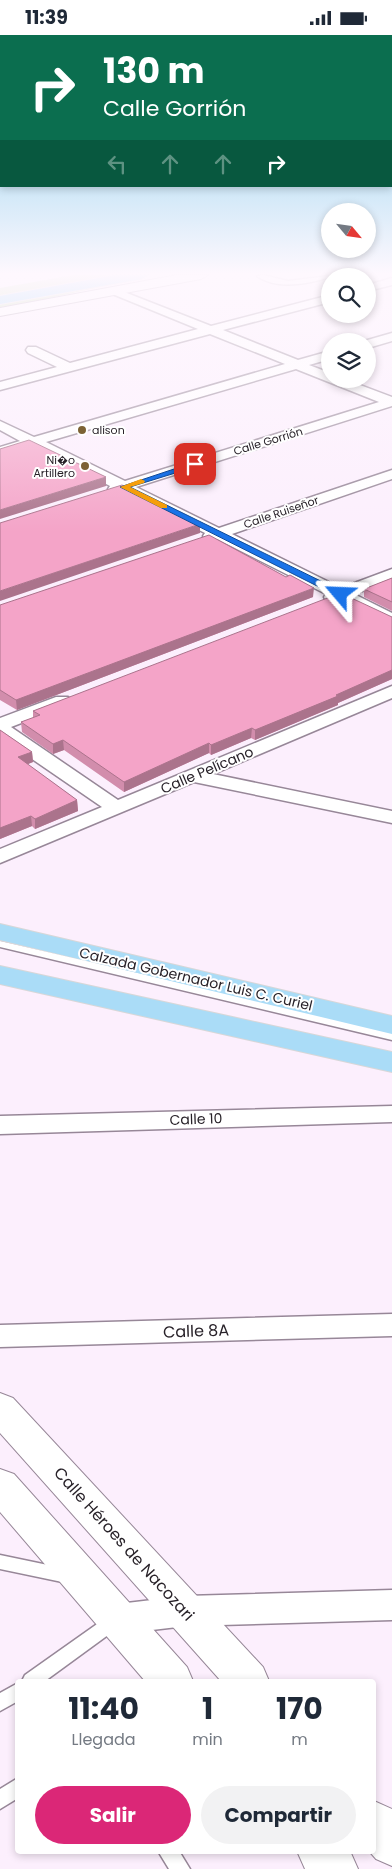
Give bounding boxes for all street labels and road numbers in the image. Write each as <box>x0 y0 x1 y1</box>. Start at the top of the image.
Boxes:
street label: Calle Gorrión <box>231 423 305 459</box>
street label: Calle Ruiseñor <box>241 492 321 532</box>
street label: Calle Pelícano <box>157 741 257 799</box>
street label: Calzada Gobernador Luis C. Curiel <box>77 942 315 1016</box>
street label: Calle 10 <box>169 1108 223 1130</box>
street label: Calle 8A <box>163 1318 230 1344</box>
street label: Calle Héroes de Nacozari <box>49 1462 199 1626</box>

